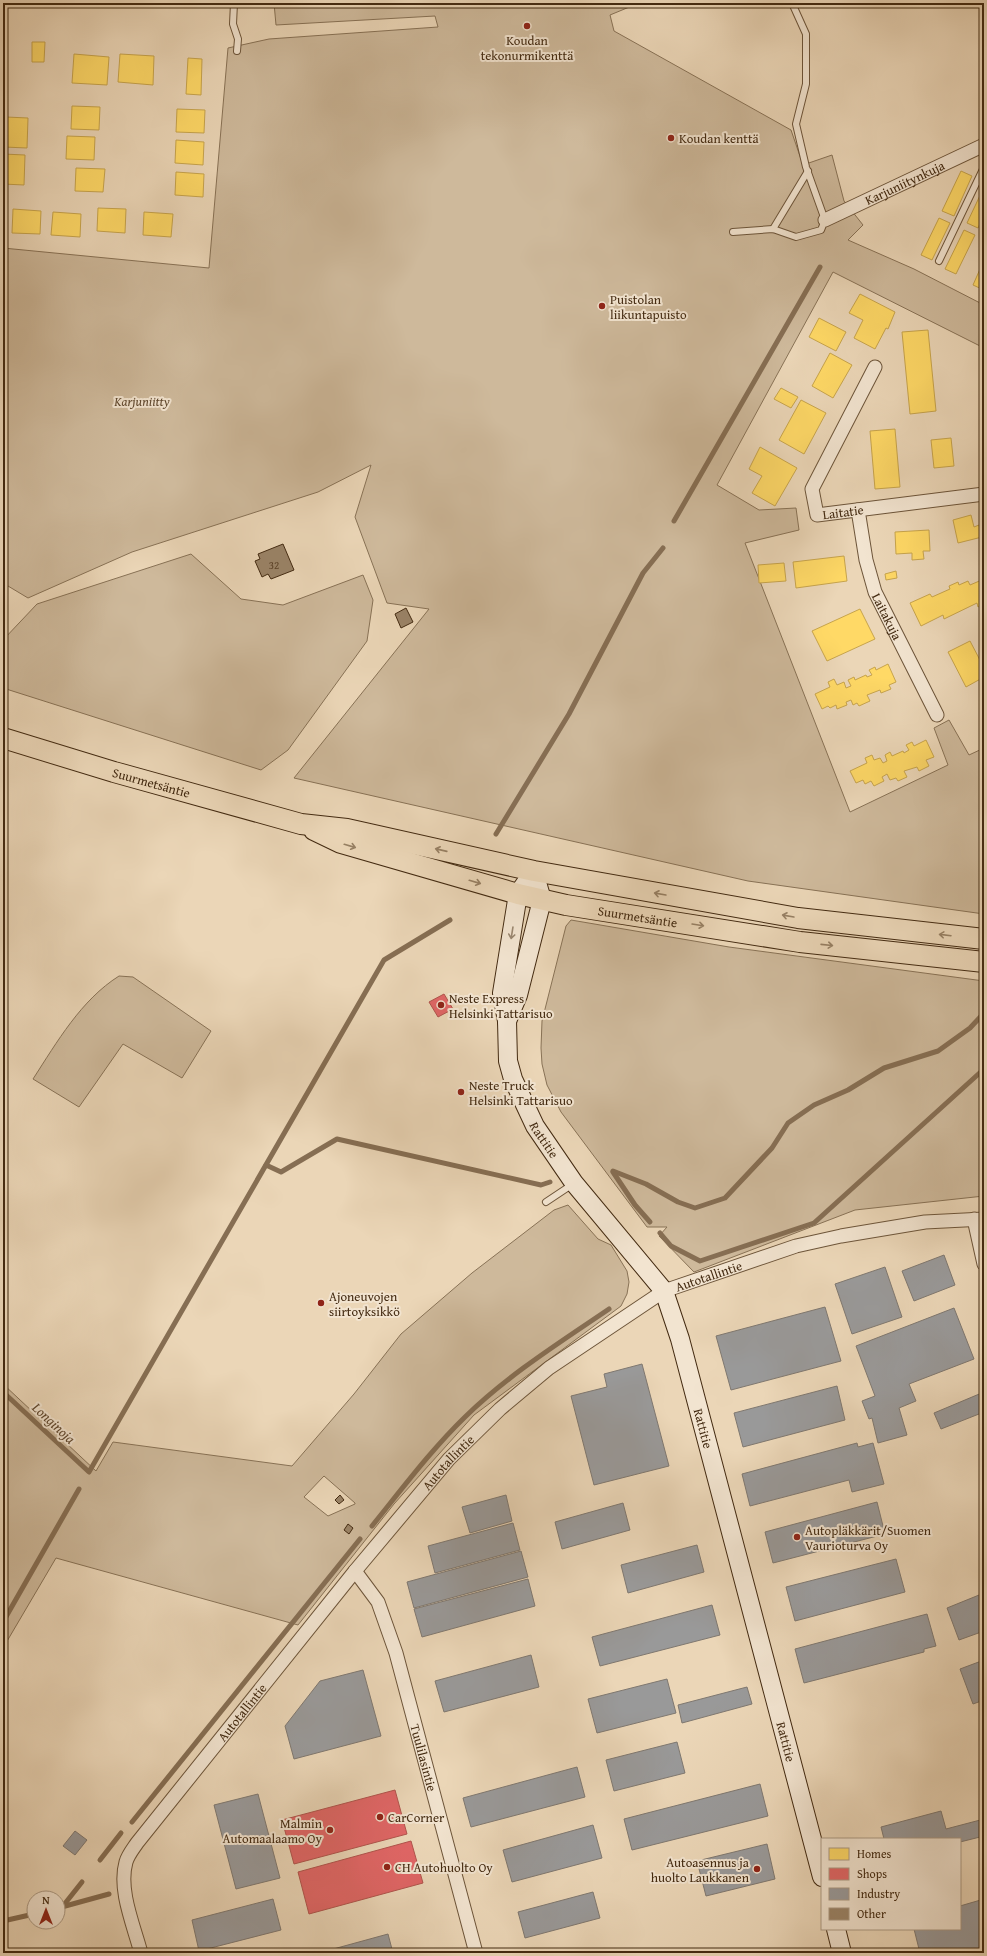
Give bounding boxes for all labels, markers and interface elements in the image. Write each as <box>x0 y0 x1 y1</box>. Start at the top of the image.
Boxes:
marker: Koudan tekonurmikenttä <box>522 21 532 31</box>
place label: Koudan tekonurmikenttä <box>481 31 574 65</box>
place label: Koudan kenttä <box>679 129 760 148</box>
marker: Koudan kenttä <box>666 133 676 143</box>
street label: Karjuniitynkuja <box>862 155 948 209</box>
place label: Puistolan liikuntapuisto <box>610 290 687 324</box>
marker: Puistolan liikuntapuisto <box>597 301 607 311</box>
park label: Karjuniitty <box>113 392 170 411</box>
street label: Laitatie <box>821 500 865 524</box>
house number: 32 <box>269 557 279 573</box>
street label: Laitakuja <box>867 590 907 644</box>
street label: Suurmetsäntie <box>110 763 193 802</box>
one-way arrow <box>343 843 356 850</box>
one-way arrow <box>435 846 448 854</box>
one-way arrow <box>468 879 481 886</box>
one-way arrow <box>654 890 667 898</box>
street label: Suurmetsäntie <box>597 901 679 932</box>
one-way arrow <box>782 912 795 920</box>
one-way arrow <box>691 921 704 929</box>
one-way arrow <box>508 926 516 939</box>
one-way arrow <box>939 931 952 939</box>
one-way arrow <box>820 941 833 948</box>
place label: Neste Express Helsinki Tattarisuo <box>449 989 553 1023</box>
marker: Neste Express Helsinki Tattarisuo <box>436 1000 446 1010</box>
place label: Neste Truck Helsinki Tattarisuo <box>469 1076 573 1110</box>
marker: Neste Truck Helsinki Tattarisuo <box>456 1087 466 1097</box>
street label: Rattitie <box>525 1119 564 1162</box>
street label: Autotallintie <box>673 1256 745 1296</box>
place label: Ajoneuvojen siirtoyksikkö <box>329 1287 400 1321</box>
marker: Ajoneuvojen siirtoyksikkö <box>316 1298 326 1308</box>
water label: Longinoja <box>27 1397 80 1449</box>
street label: Rattitie <box>689 1406 718 1451</box>
street label: Autotallintie <box>417 1430 478 1494</box>
place label: Autopläkkärit/Suomen Vaurioturva Oy <box>805 1521 932 1555</box>
marker: Autopläkkärit/Suomen Vaurioturva Oy <box>792 1532 802 1542</box>
street label: Autotallintie <box>213 1679 271 1745</box>
street label: Rattitie <box>772 1719 801 1764</box>
street label: Tuulilasintie <box>406 1722 442 1793</box>
place label: CarCorner <box>388 1808 445 1827</box>
marker: CarCorner <box>375 1812 385 1822</box>
place label: Malmin Automaalaamo Oy <box>223 1814 323 1848</box>
marker: Malmin Automaalaamo Oy <box>325 1825 335 1835</box>
legend <box>821 1838 961 1930</box>
text: Homes <box>857 1845 892 1862</box>
place label: Autoasennus ja huolto Laukkanen <box>651 1853 750 1887</box>
place label: CH Autohuolto Oy <box>395 1858 493 1877</box>
marker: CH Autohuolto Oy <box>382 1862 392 1872</box>
marker: Autoasennus ja huolto Laukkanen <box>752 1864 762 1874</box>
text: Shops <box>857 1865 887 1882</box>
text: Industry <box>857 1885 900 1902</box>
north arrow <box>26 1890 66 1930</box>
text: N <box>42 1892 50 1908</box>
text: Other <box>857 1905 886 1922</box>

